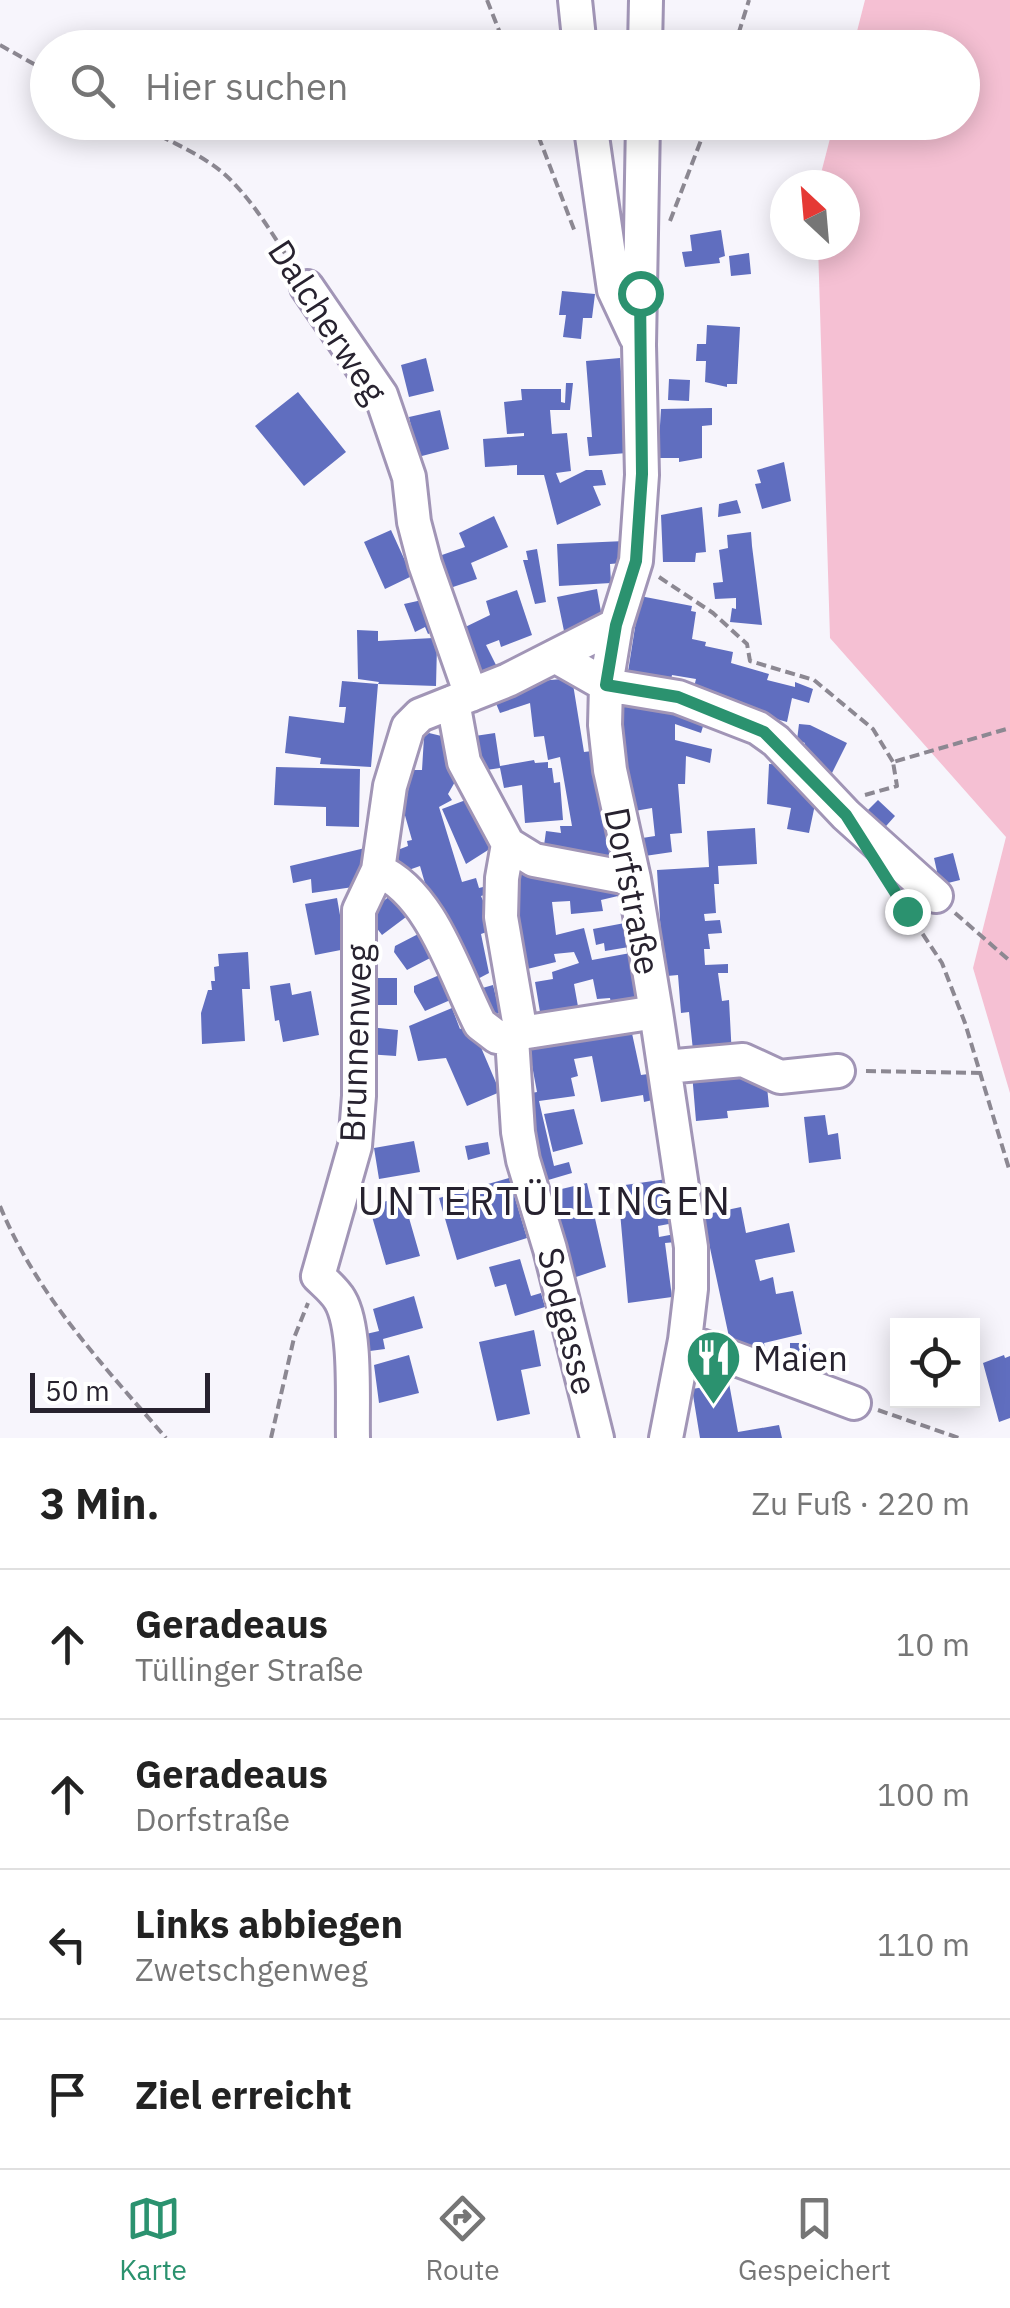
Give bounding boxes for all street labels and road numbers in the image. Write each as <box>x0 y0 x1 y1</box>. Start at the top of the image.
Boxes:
street label: Dalcherweg <box>258 231 398 412</box>
street label: Dorfstraße <box>594 803 672 979</box>
street label: Brunnenweg <box>329 942 381 1143</box>
street label: Sodgasse <box>527 1242 609 1400</box>

